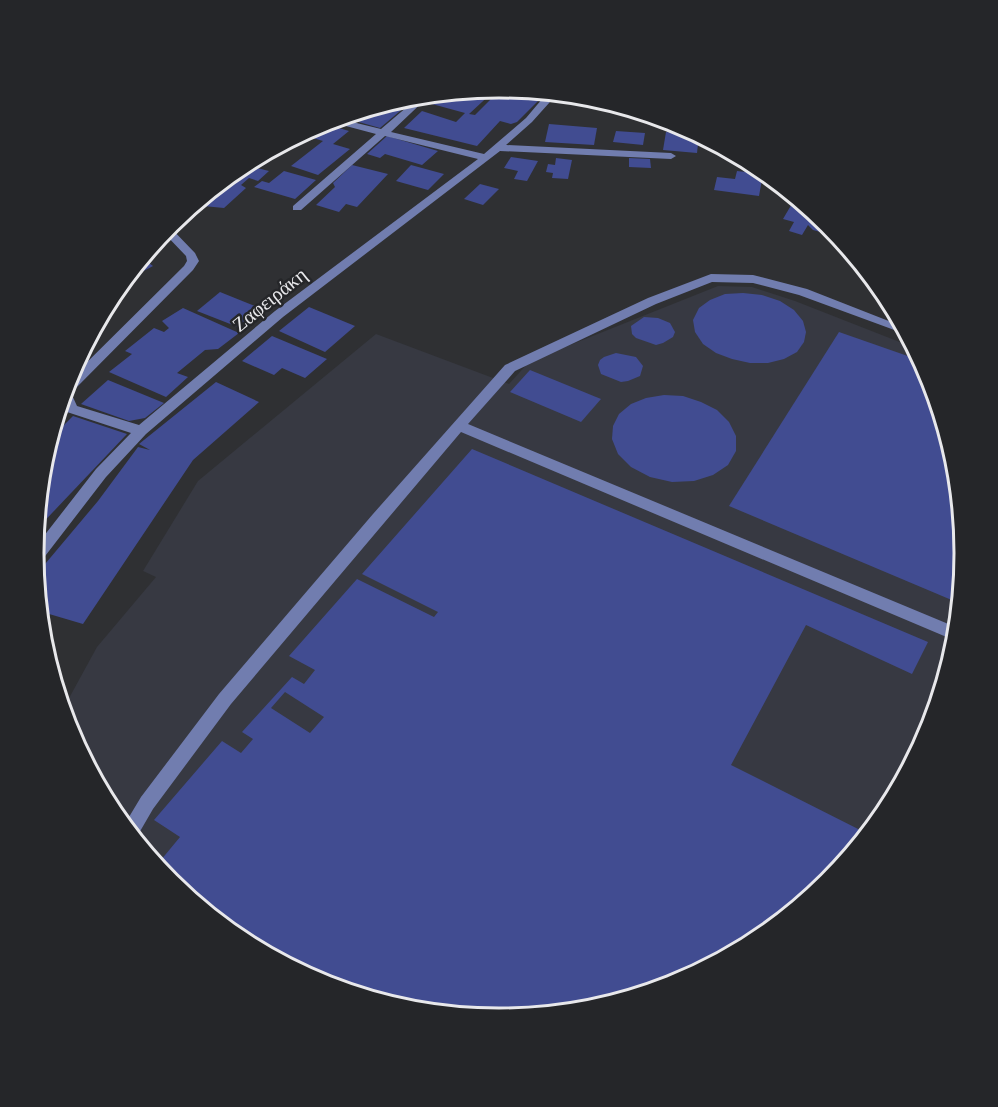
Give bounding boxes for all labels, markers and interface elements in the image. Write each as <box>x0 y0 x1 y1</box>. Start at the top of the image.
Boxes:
street label: Ζαφειράκη <box>227 261 311 337</box>

